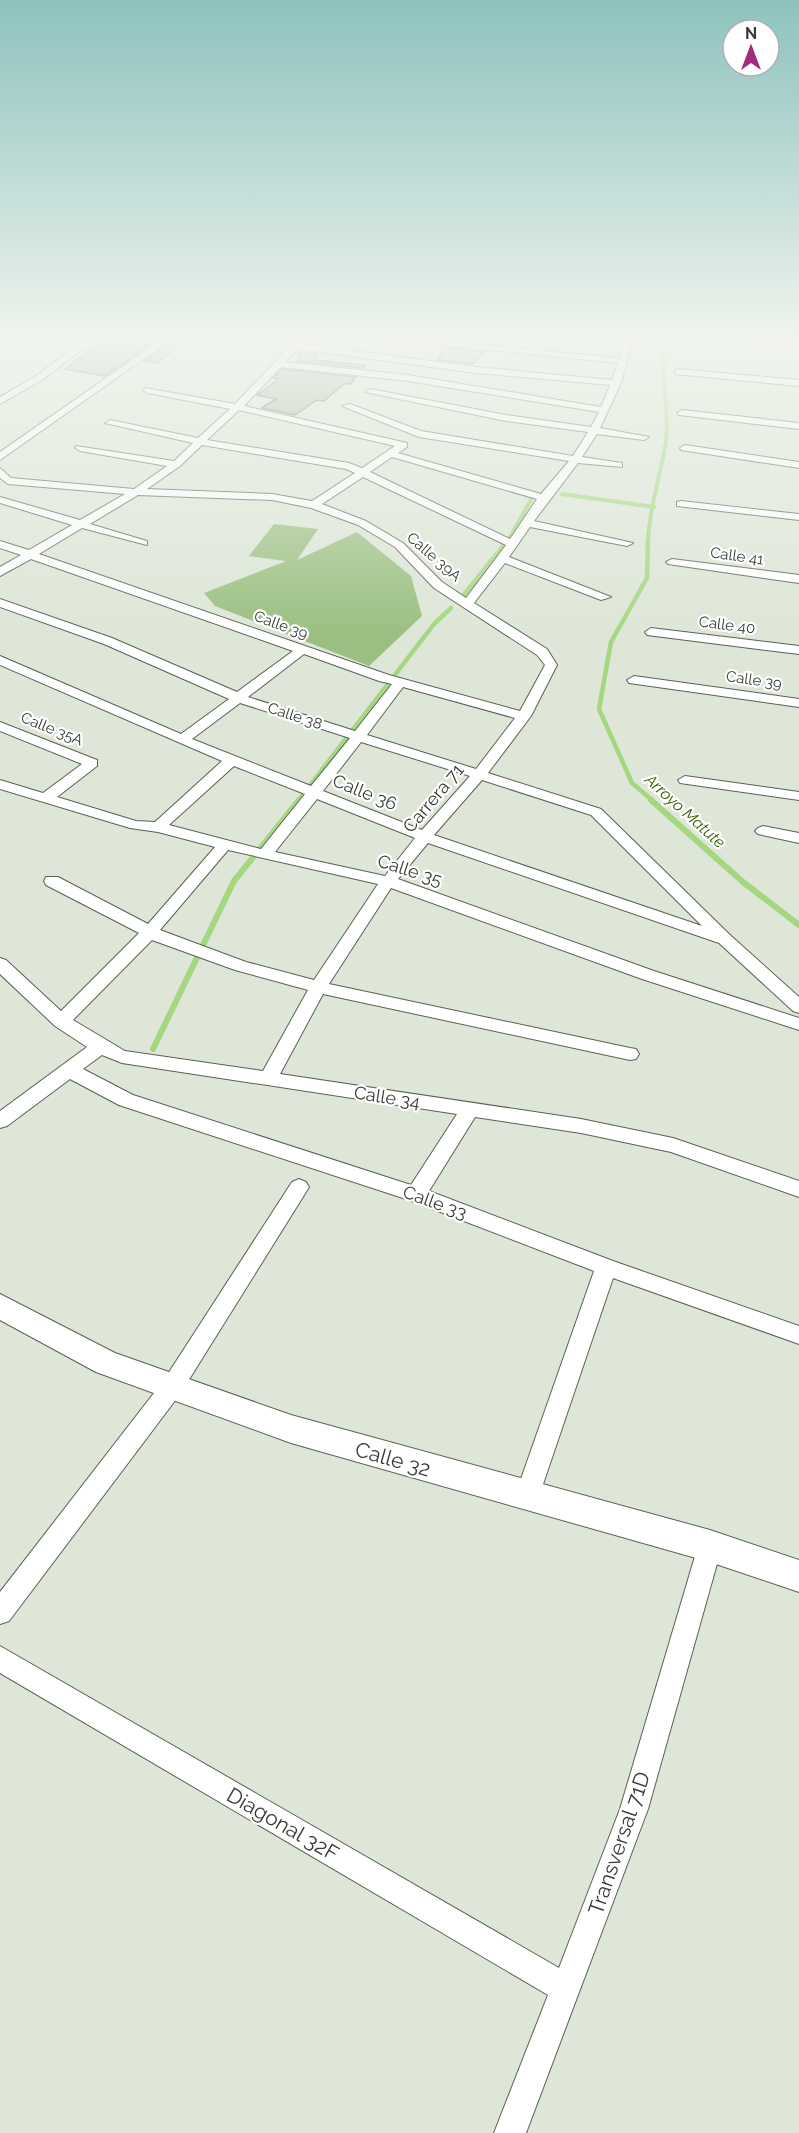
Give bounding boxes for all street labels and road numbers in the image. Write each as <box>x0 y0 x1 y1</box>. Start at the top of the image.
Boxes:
street label: Calle 39A <box>403 528 465 586</box>
street label: Calle 41 <box>709 543 765 569</box>
street label: Calle 39 <box>252 607 311 643</box>
street label: Calle 40 <box>698 613 756 637</box>
street label: Calle 39 <box>725 667 783 693</box>
street label: Calle 38 <box>266 699 325 733</box>
street label: Calle 35A <box>18 708 86 750</box>
street label: Carrera 71 <box>398 759 468 837</box>
street label: Calle 36 <box>330 770 400 814</box>
street label: Calle 35 <box>375 850 445 890</box>
street label: Calle 34 <box>352 1081 422 1113</box>
street label: Calle 33 <box>400 1181 470 1223</box>
street label: Calle 32 <box>352 1436 434 1482</box>
street label: Transversal 71D <box>583 1768 655 1918</box>
street label: Diagonal 32F <box>223 1782 343 1866</box>

